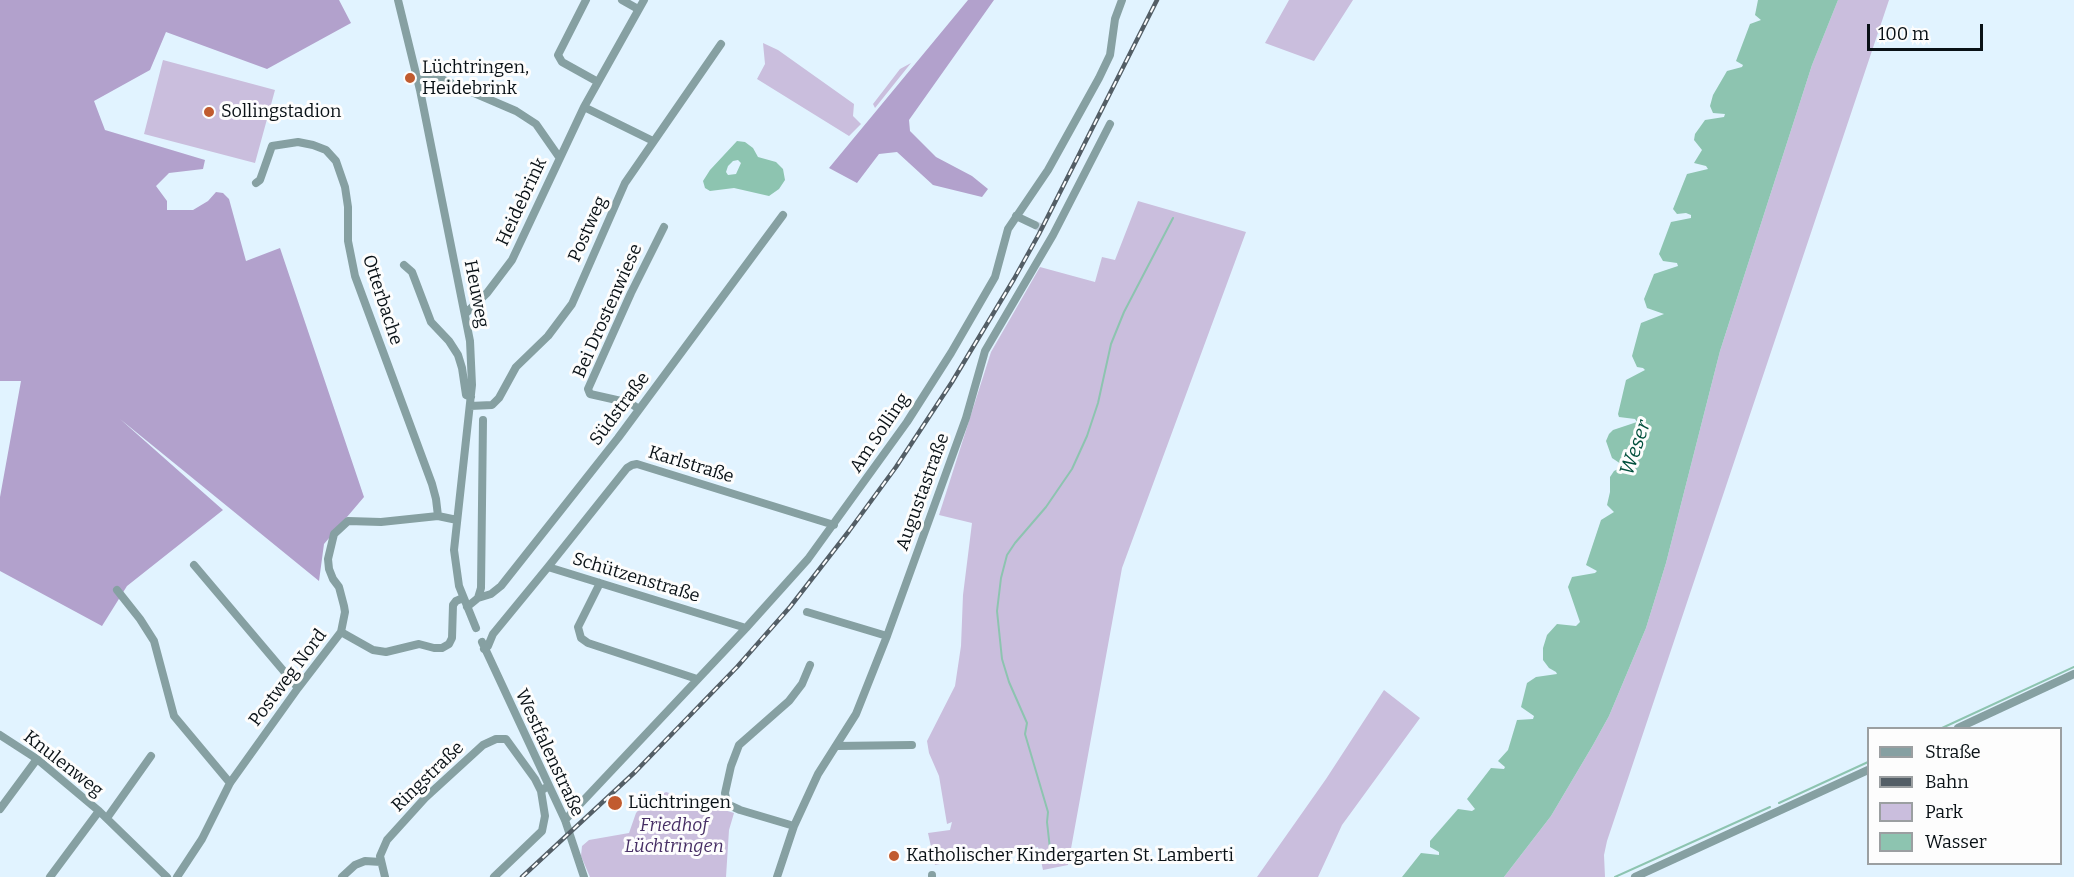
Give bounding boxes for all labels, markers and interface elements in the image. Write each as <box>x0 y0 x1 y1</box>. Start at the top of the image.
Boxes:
scale bar <box>1870 12 1986 50</box>
text: 100 m <box>1878 23 1929 45</box>
place label: Lüchtringen, Heidebrink <box>422 57 529 100</box>
marker: Lüchtringen, Heidebrink <box>403 71 417 85</box>
place label: Sollingstadion <box>221 101 341 123</box>
marker: Sollingstadion <box>202 105 216 119</box>
street label: Heidebrink <box>492 154 552 250</box>
street label: Postweg <box>564 193 612 265</box>
street label: Bei Drostenwiese <box>569 241 647 381</box>
street label: Otterbache <box>357 252 407 348</box>
street label: Heuweg <box>459 258 493 330</box>
street label: Südstraße <box>585 368 655 450</box>
street label: Am Solling <box>846 389 914 477</box>
water label: Weser <box>1615 417 1657 479</box>
street label: Augustastraße <box>892 430 954 554</box>
street label: Karlstraße <box>646 442 736 488</box>
street label: Schützenstraße <box>570 548 702 608</box>
street label: Postweg Nord <box>245 625 331 731</box>
street label: Westfalenstraße <box>510 686 588 820</box>
street label: Knulenweg <box>19 726 107 802</box>
legend <box>1867 727 2062 865</box>
street label: Ringstraße <box>387 737 469 817</box>
text: Straße <box>1925 741 1981 763</box>
text: Bahn <box>1925 771 1969 793</box>
place label: Lüchtringen <box>628 792 731 814</box>
marker: Lüchtringen <box>606 794 624 812</box>
text: Park <box>1925 801 1963 823</box>
park label: Friedhof Lüchtringen <box>624 815 724 858</box>
text: Wasser <box>1925 831 1987 853</box>
place label: Katholischer Kindergarten St. Lamberti <box>906 845 1234 867</box>
marker: Katholischer Kindergarten St. Lamberti <box>887 849 901 863</box>

